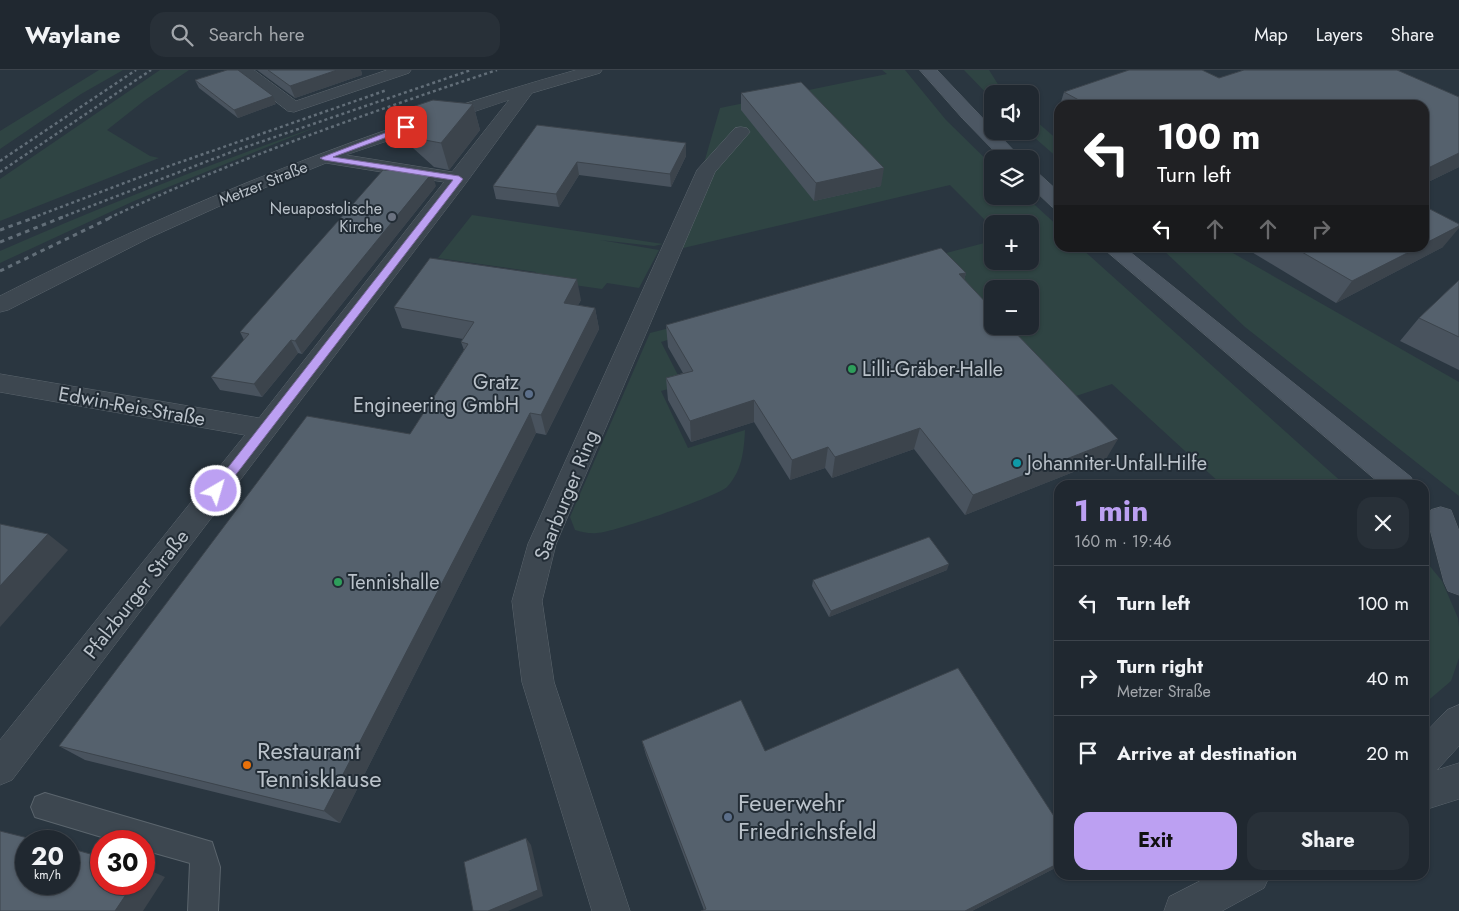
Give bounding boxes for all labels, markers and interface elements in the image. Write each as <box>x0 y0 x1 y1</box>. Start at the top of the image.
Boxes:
search box <box>150 12 500 57</box>
text: Waylane <box>25 17 120 52</box>
icon: search <box>168 21 196 49</box>
text: Search here <box>208 21 305 48</box>
text: Map <box>1254 22 1288 48</box>
text: Layers <box>1316 22 1363 48</box>
text: Share <box>1391 22 1434 48</box>
map controls <box>984 85 1039 335</box>
button: sound <box>984 85 1039 140</box>
pin <box>385 106 427 148</box>
text: 100 m <box>1157 112 1260 162</box>
icon: arrive <box>392 113 420 141</box>
icon: left <box>1074 120 1139 185</box>
button: layers <box>984 150 1039 205</box>
street label: Metzer Straße <box>215 155 311 212</box>
text: Turn left <box>1157 158 1231 190</box>
place label: Neuapostolische Kirche <box>270 197 382 238</box>
marker: Neuapostolische Kirche <box>386 211 398 223</box>
button: + <box>984 215 1039 270</box>
icon: left <box>1148 215 1176 243</box>
icon: ahead <box>1201 215 1229 243</box>
icon: ahead <box>1254 215 1282 243</box>
icon: right <box>1307 215 1335 243</box>
button: − <box>984 280 1039 335</box>
place label: Lilli-Gräber-Halle <box>862 355 1003 384</box>
marker: Lilli-Gräber-Halle <box>846 363 858 375</box>
place label: Gratz Engineering GmbH <box>353 368 519 420</box>
street label: Edwin-Reis-Straße <box>56 379 208 434</box>
marker: Gratz Engineering GmbH <box>523 388 535 400</box>
street label: Saarburger Ring <box>527 426 606 565</box>
place label: Johanniter-Unfall-Hilfe <box>1024 449 1207 478</box>
marker: Johanniter-Unfall-Hilfe <box>1011 457 1023 469</box>
position arrow <box>189 464 241 516</box>
text: 1 min <box>1074 489 1148 532</box>
button: close <box>1357 497 1409 549</box>
street label: Pfalzburger Straße <box>77 524 196 665</box>
text: 160 m · 19:46 <box>1074 530 1171 553</box>
place label: Tennishalle <box>348 568 439 597</box>
marker: Tennishalle <box>332 576 344 588</box>
icon: left <box>1074 589 1102 617</box>
text: Turn left <box>1117 590 1190 617</box>
text: 100 m <box>1357 590 1409 617</box>
text: Turn right <box>1117 653 1203 680</box>
icon: right <box>1074 664 1102 692</box>
text: 40 m <box>1366 665 1409 692</box>
text: Metzer Straße <box>1117 680 1211 703</box>
place label: Restaurant Tennisklause <box>257 733 382 796</box>
icon: arrive <box>1074 739 1102 767</box>
text: Arrive at destination <box>1117 740 1297 767</box>
text: 20 m <box>1366 740 1409 767</box>
marker: Restaurant Tennisklause <box>241 759 253 771</box>
place label: Feuerwehr Friedrichsfeld <box>738 785 877 848</box>
marker: Feuerwehr Friedrichsfeld <box>722 811 734 823</box>
button: Exit <box>1074 812 1237 870</box>
button: Share <box>1247 812 1409 870</box>
speed limit sign: 30 <box>90 830 155 895</box>
text: 20 <box>31 838 64 874</box>
text: km/h <box>34 866 61 884</box>

